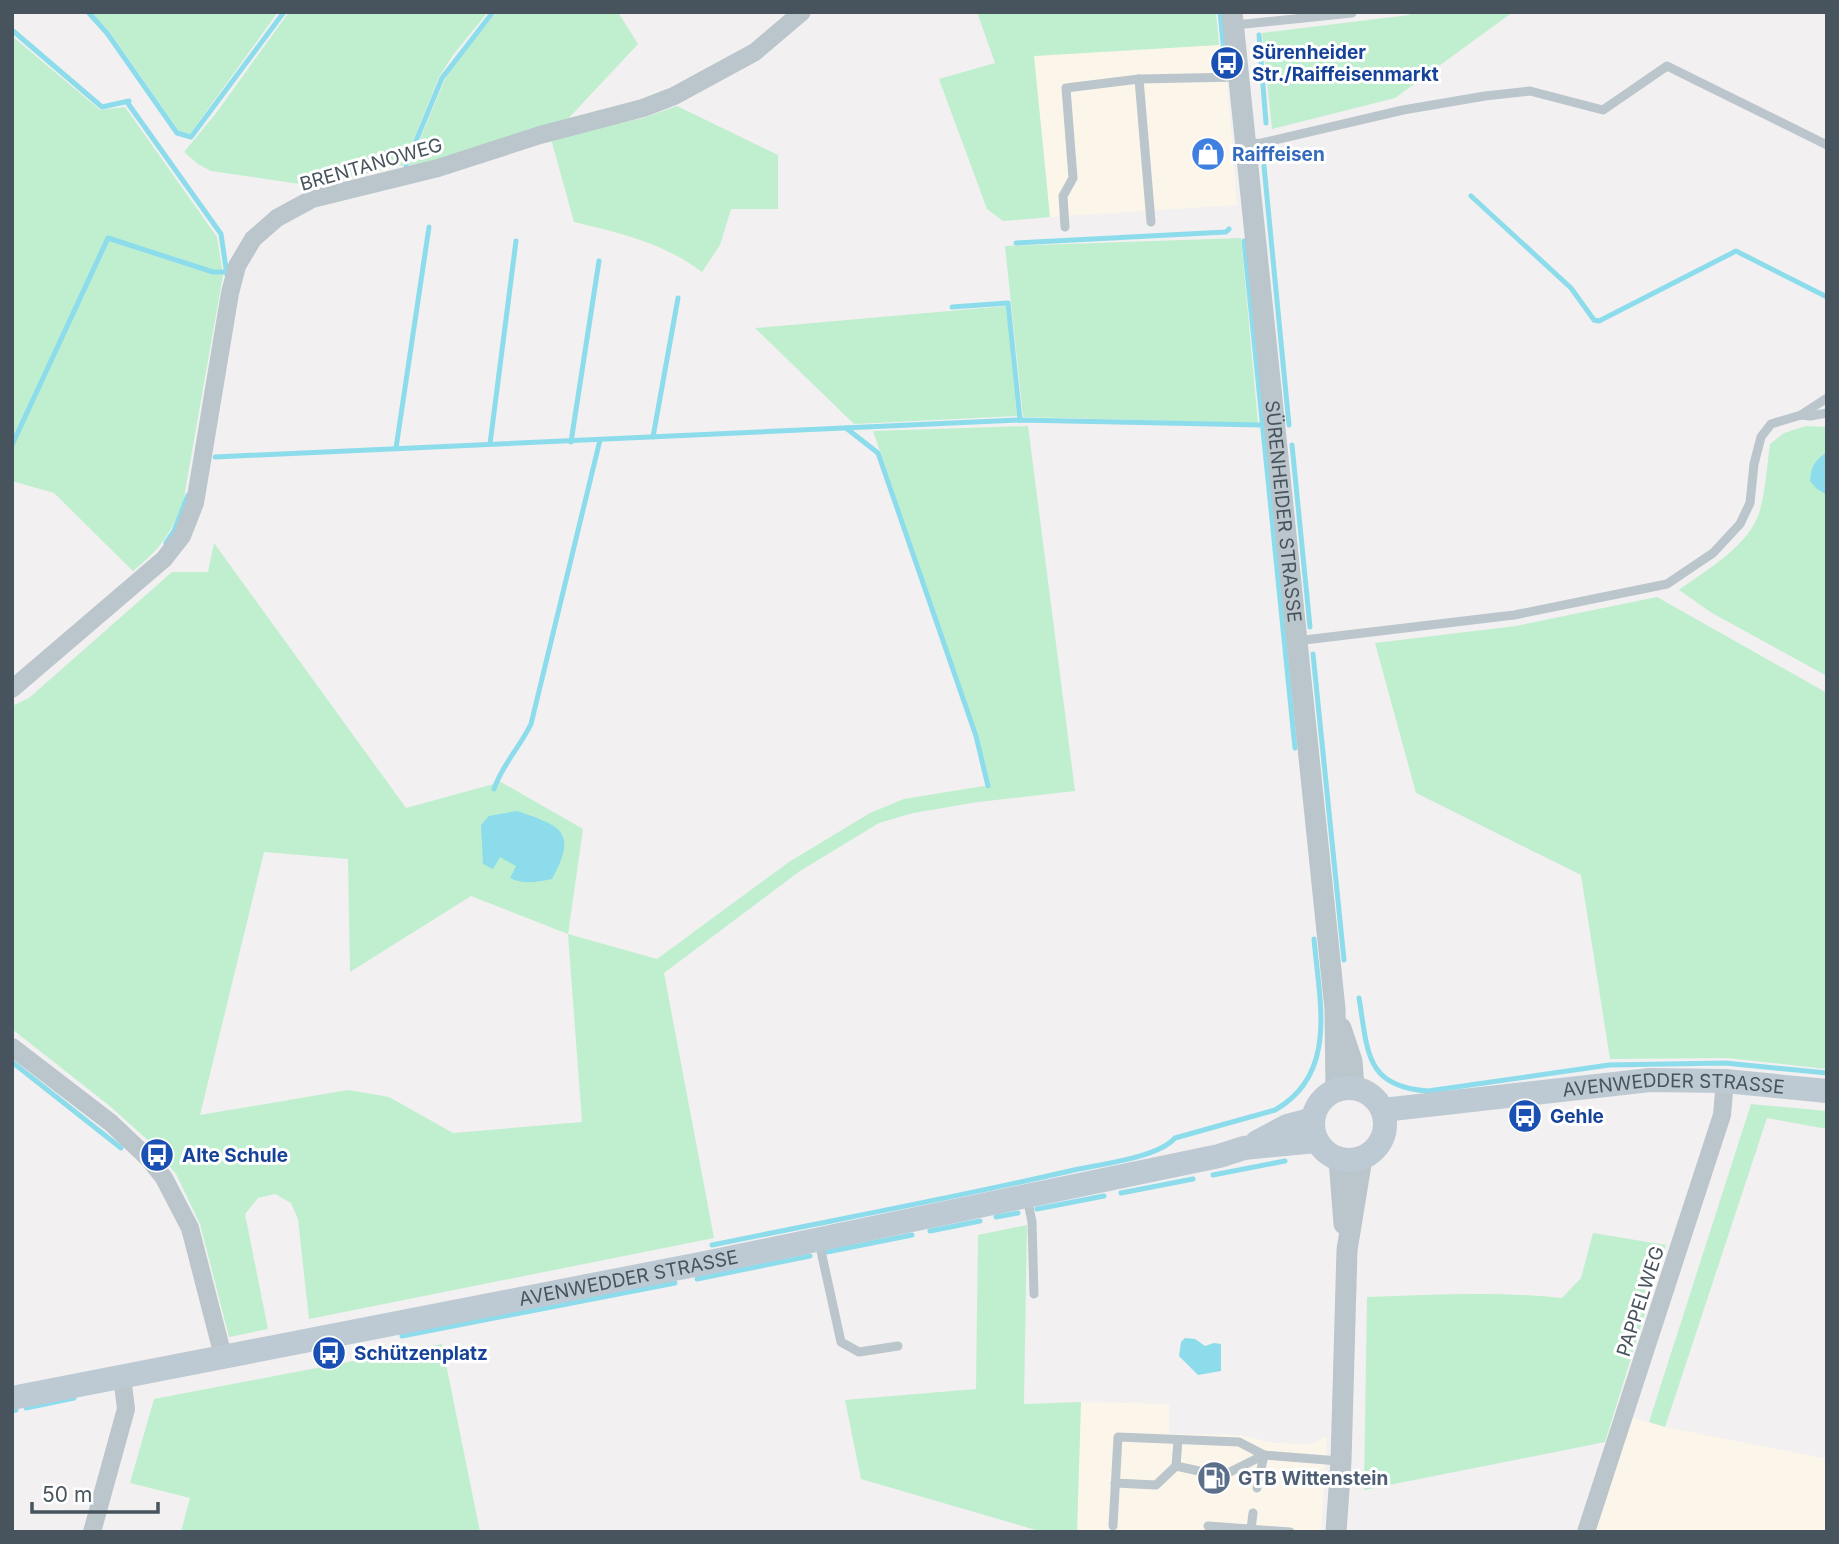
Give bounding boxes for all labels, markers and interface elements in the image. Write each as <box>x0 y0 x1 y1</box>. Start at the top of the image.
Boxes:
place label: Sürenheider Str./Raiffeisenmarkt <box>1252 41 1439 86</box>
bus stop icon: Sürenheider Str./Raiffeisenmarkt <box>1208 44 1246 82</box>
street label: BRENTANOWEG <box>297 133 445 196</box>
shop icon: Raiffeisen <box>1189 135 1227 173</box>
place label: Raiffeisen <box>1232 143 1325 166</box>
street label: SÜRENHEIDER STRASSE <box>1260 399 1306 624</box>
street label: AVENWEDDER STRASSE <box>1561 1068 1786 1102</box>
bus stop icon: Gehle <box>1506 1097 1544 1135</box>
place label: Gehle <box>1550 1105 1604 1128</box>
bus stop icon: Alte Schule <box>138 1136 176 1174</box>
place label: Alte Schule <box>182 1144 288 1167</box>
street label: PAPPELWEG <box>1612 1243 1669 1359</box>
street label: AVENWEDDER STRASSE <box>517 1245 740 1311</box>
bus stop icon: Schützenplatz <box>310 1334 348 1372</box>
place label: Schützenplatz <box>354 1342 488 1365</box>
fuel station icon: GTB Wittenstein <box>1195 1459 1233 1497</box>
place label: GTB Wittenstein <box>1238 1467 1388 1490</box>
scale bar <box>32 1470 158 1514</box>
text: 50 m <box>42 1482 92 1507</box>

